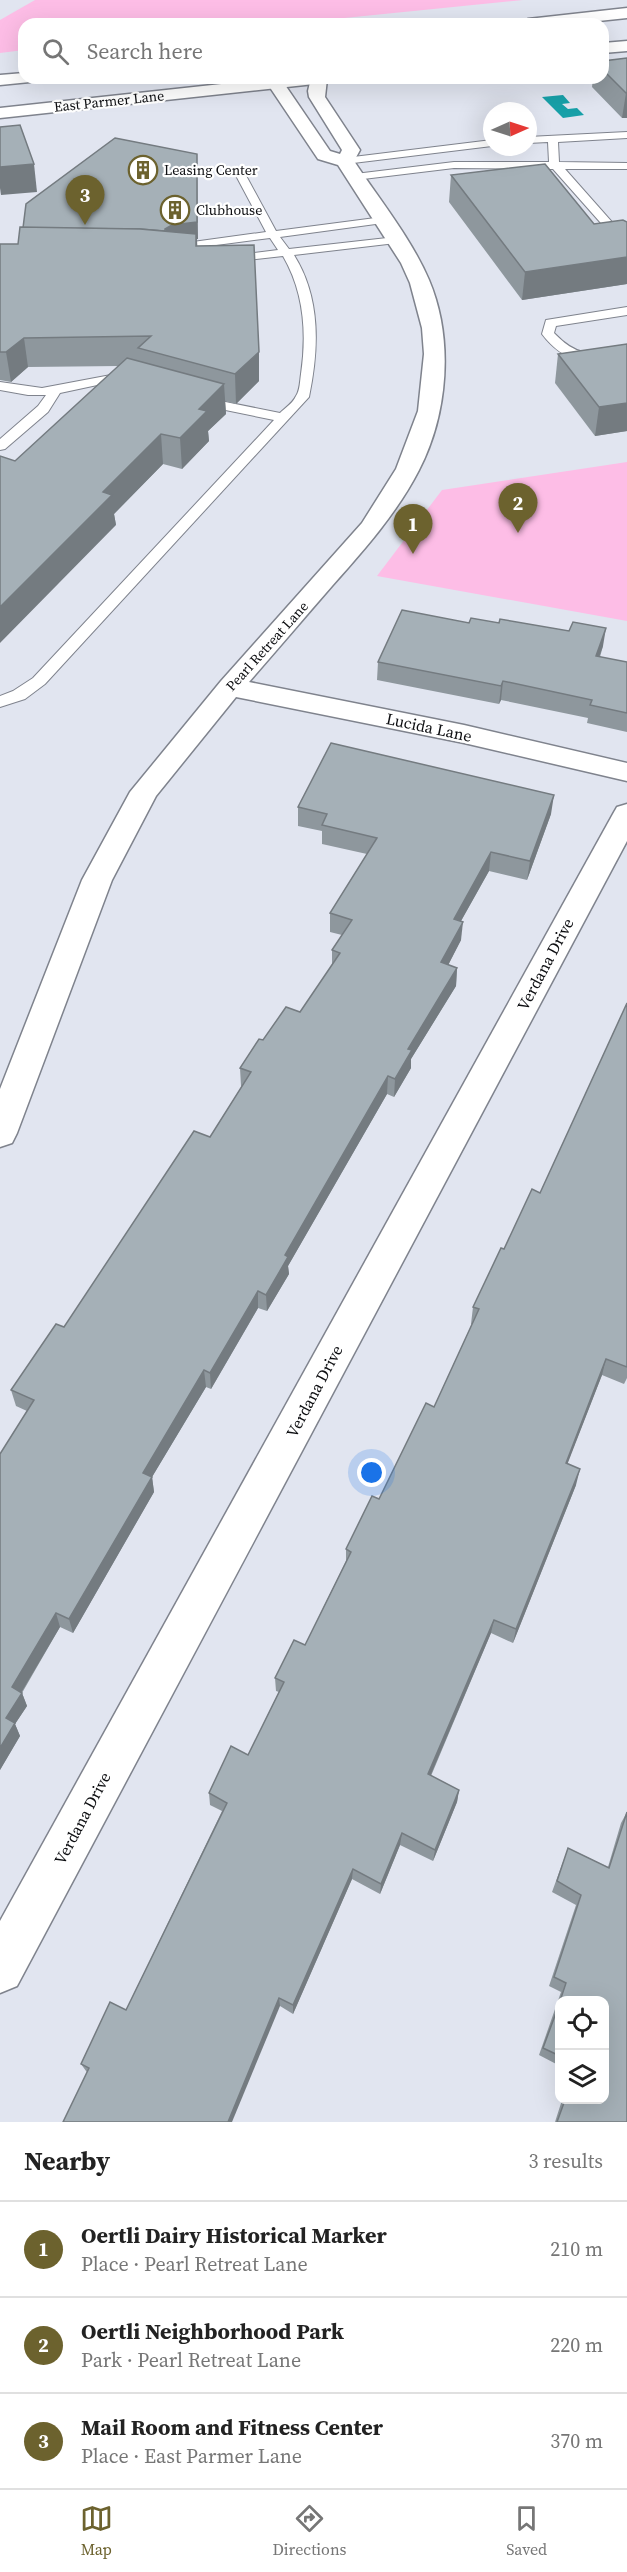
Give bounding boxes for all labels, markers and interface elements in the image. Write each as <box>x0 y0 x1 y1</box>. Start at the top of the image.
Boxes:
search box <box>18 18 609 84</box>
icon: search <box>39 35 72 68</box>
text: Search here <box>87 36 203 66</box>
street label: East Parmer Lane <box>53 85 165 117</box>
north arrow <box>483 102 537 156</box>
building icon: Leasing Center <box>127 154 159 186</box>
place label: Leasing Center <box>164 160 258 180</box>
pin: 3 <box>66 176 104 225</box>
building icon: Clubhouse <box>159 194 191 226</box>
place label: Clubhouse <box>196 200 262 220</box>
pin: 2 <box>498 484 538 533</box>
pin: 1 <box>394 504 432 554</box>
street label: Pearl Retreat Lane <box>221 597 313 695</box>
street label: Lucida Lane <box>384 707 474 747</box>
street label: Verdana Drive <box>511 914 579 1014</box>
street label: Verdana Drive <box>280 1341 348 1441</box>
your location <box>357 1458 386 1487</box>
street label: Verdana Drive <box>48 1768 116 1868</box>
map controls <box>555 1996 609 2104</box>
button: locate <box>555 1996 609 2050</box>
button: layers <box>555 2050 609 2104</box>
text: Nearby <box>24 2143 110 2179</box>
text: 3 results <box>528 2147 603 2175</box>
text: Oertli Dairy Historical Marker <box>81 2220 387 2250</box>
text: 1 <box>38 2235 49 2263</box>
text: 210 m <box>550 2235 603 2263</box>
text: Place · Pearl Retreat Lane <box>81 2250 308 2278</box>
text: Oertli Neighborhood Park <box>81 2316 344 2346</box>
text: 2 <box>38 2331 49 2359</box>
text: 220 m <box>550 2331 603 2359</box>
text: Park · Pearl Retreat Lane <box>81 2346 301 2374</box>
text: Mail Room and Fitness Center <box>81 2412 383 2442</box>
text: 3 <box>38 2427 49 2455</box>
text: 370 m <box>550 2427 603 2455</box>
text: Place · East Parmer Lane <box>81 2442 302 2470</box>
tab: Map <box>80 2502 113 2560</box>
tab: Directions <box>272 2502 347 2560</box>
tab: Saved <box>506 2502 547 2560</box>

